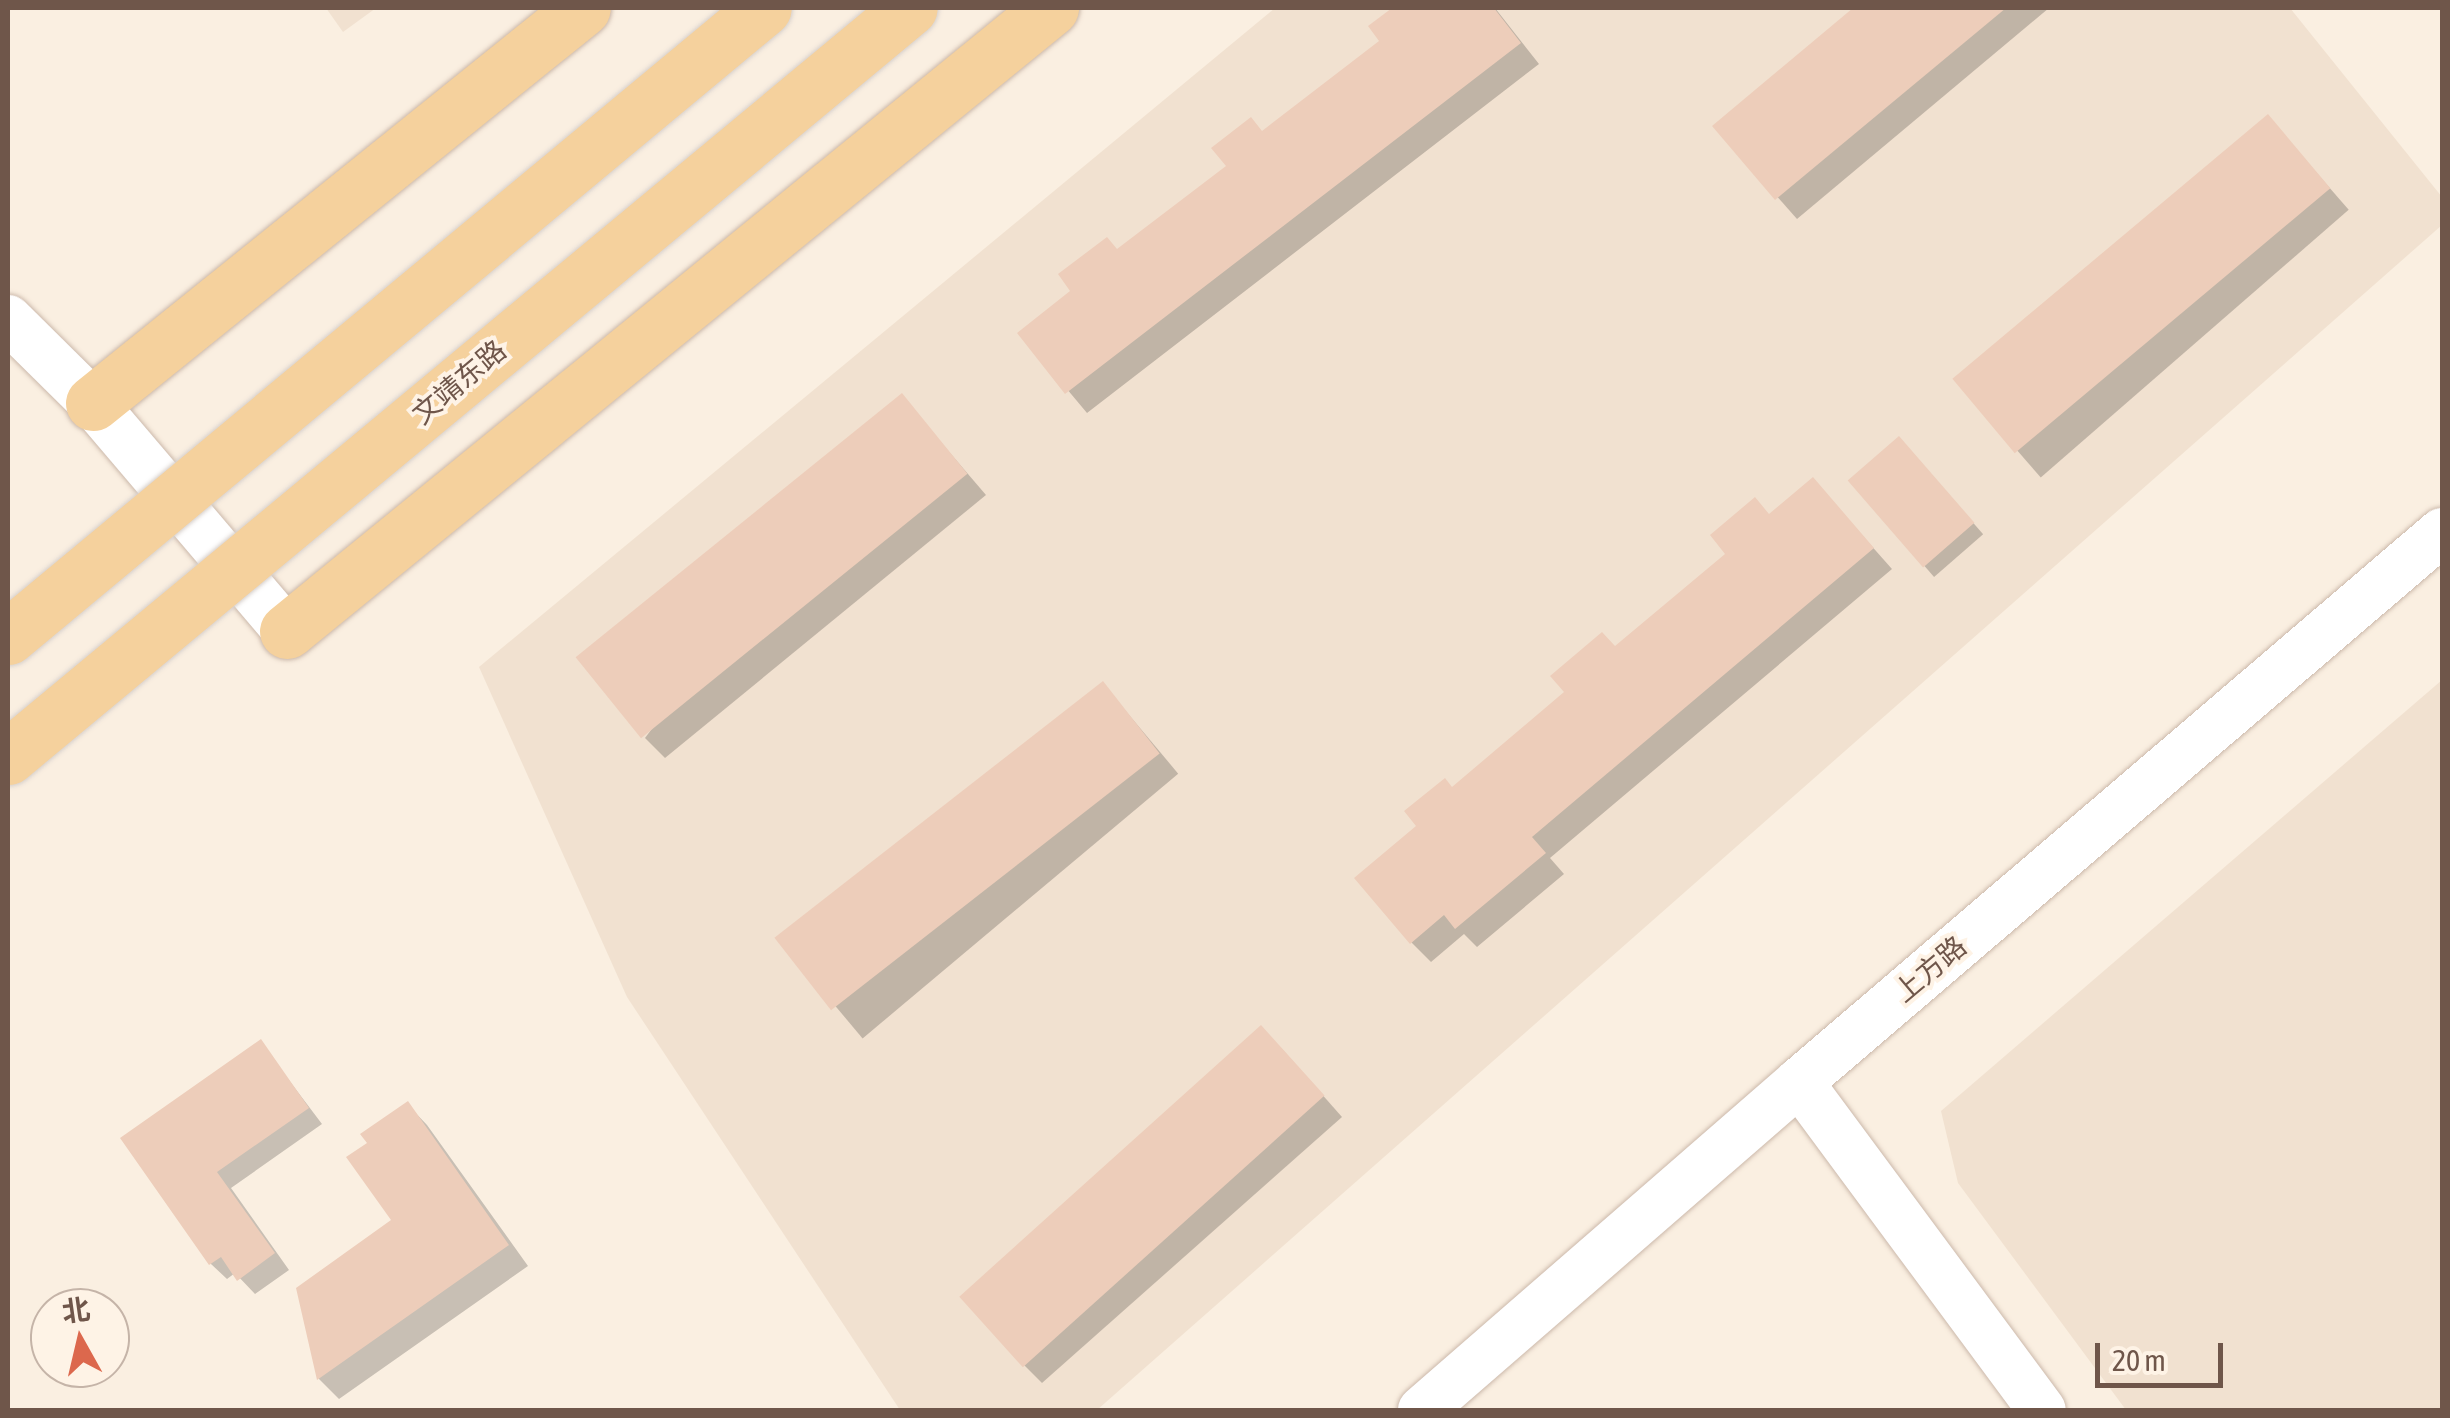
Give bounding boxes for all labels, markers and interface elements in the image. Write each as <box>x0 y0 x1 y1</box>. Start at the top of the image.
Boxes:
street label: 文靖东路 <box>405 333 513 431</box>
street label: 上方路 <box>1887 929 1973 1009</box>
north arrow <box>30 1288 130 1388</box>
text: 北 <box>60 1292 92 1328</box>
scale bar <box>2100 1323 2228 1385</box>
text: 20 m <box>2112 1343 2166 1377</box>

